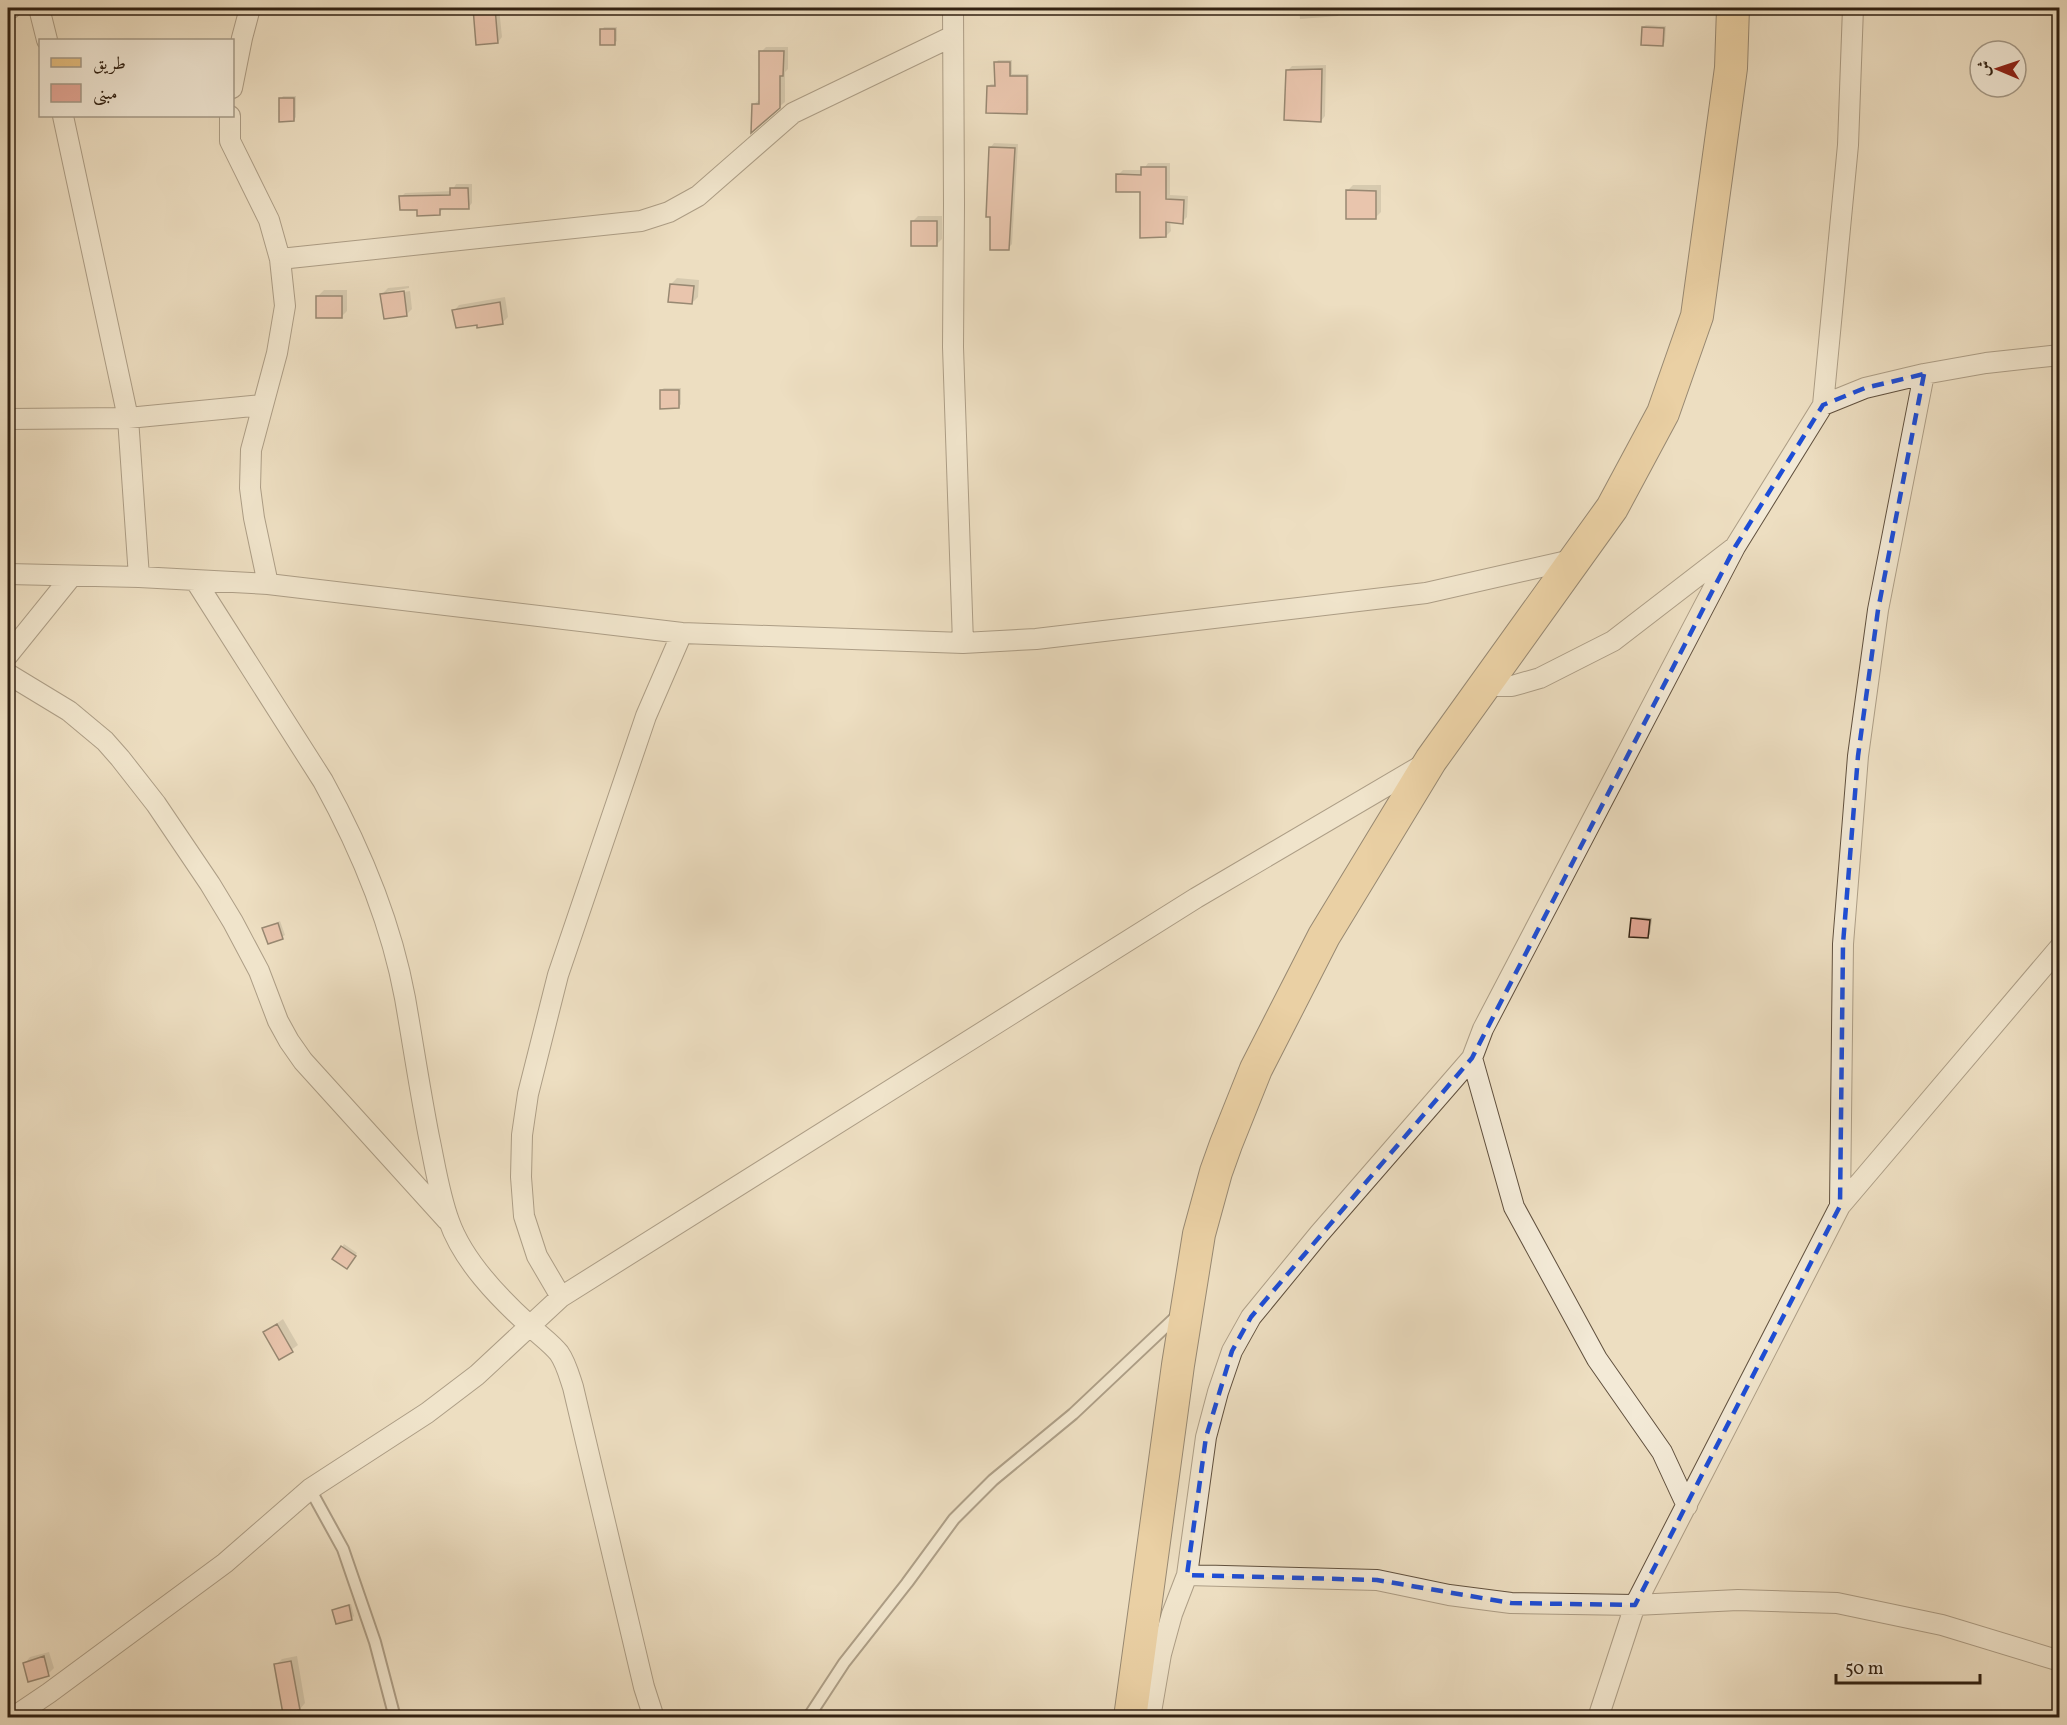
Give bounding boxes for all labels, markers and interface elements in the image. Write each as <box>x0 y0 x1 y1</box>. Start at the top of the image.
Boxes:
legend <box>39 39 234 117</box>
north arrow <box>1968 39 2028 99</box>
text: طريق <box>93 52 126 77</box>
text: ش <box>1974 60 1996 77</box>
text: مبنى <box>93 82 118 107</box>
scale bar <box>1836 1647 1980 1685</box>
text: 50 m <box>1845 1657 1884 1682</box>

